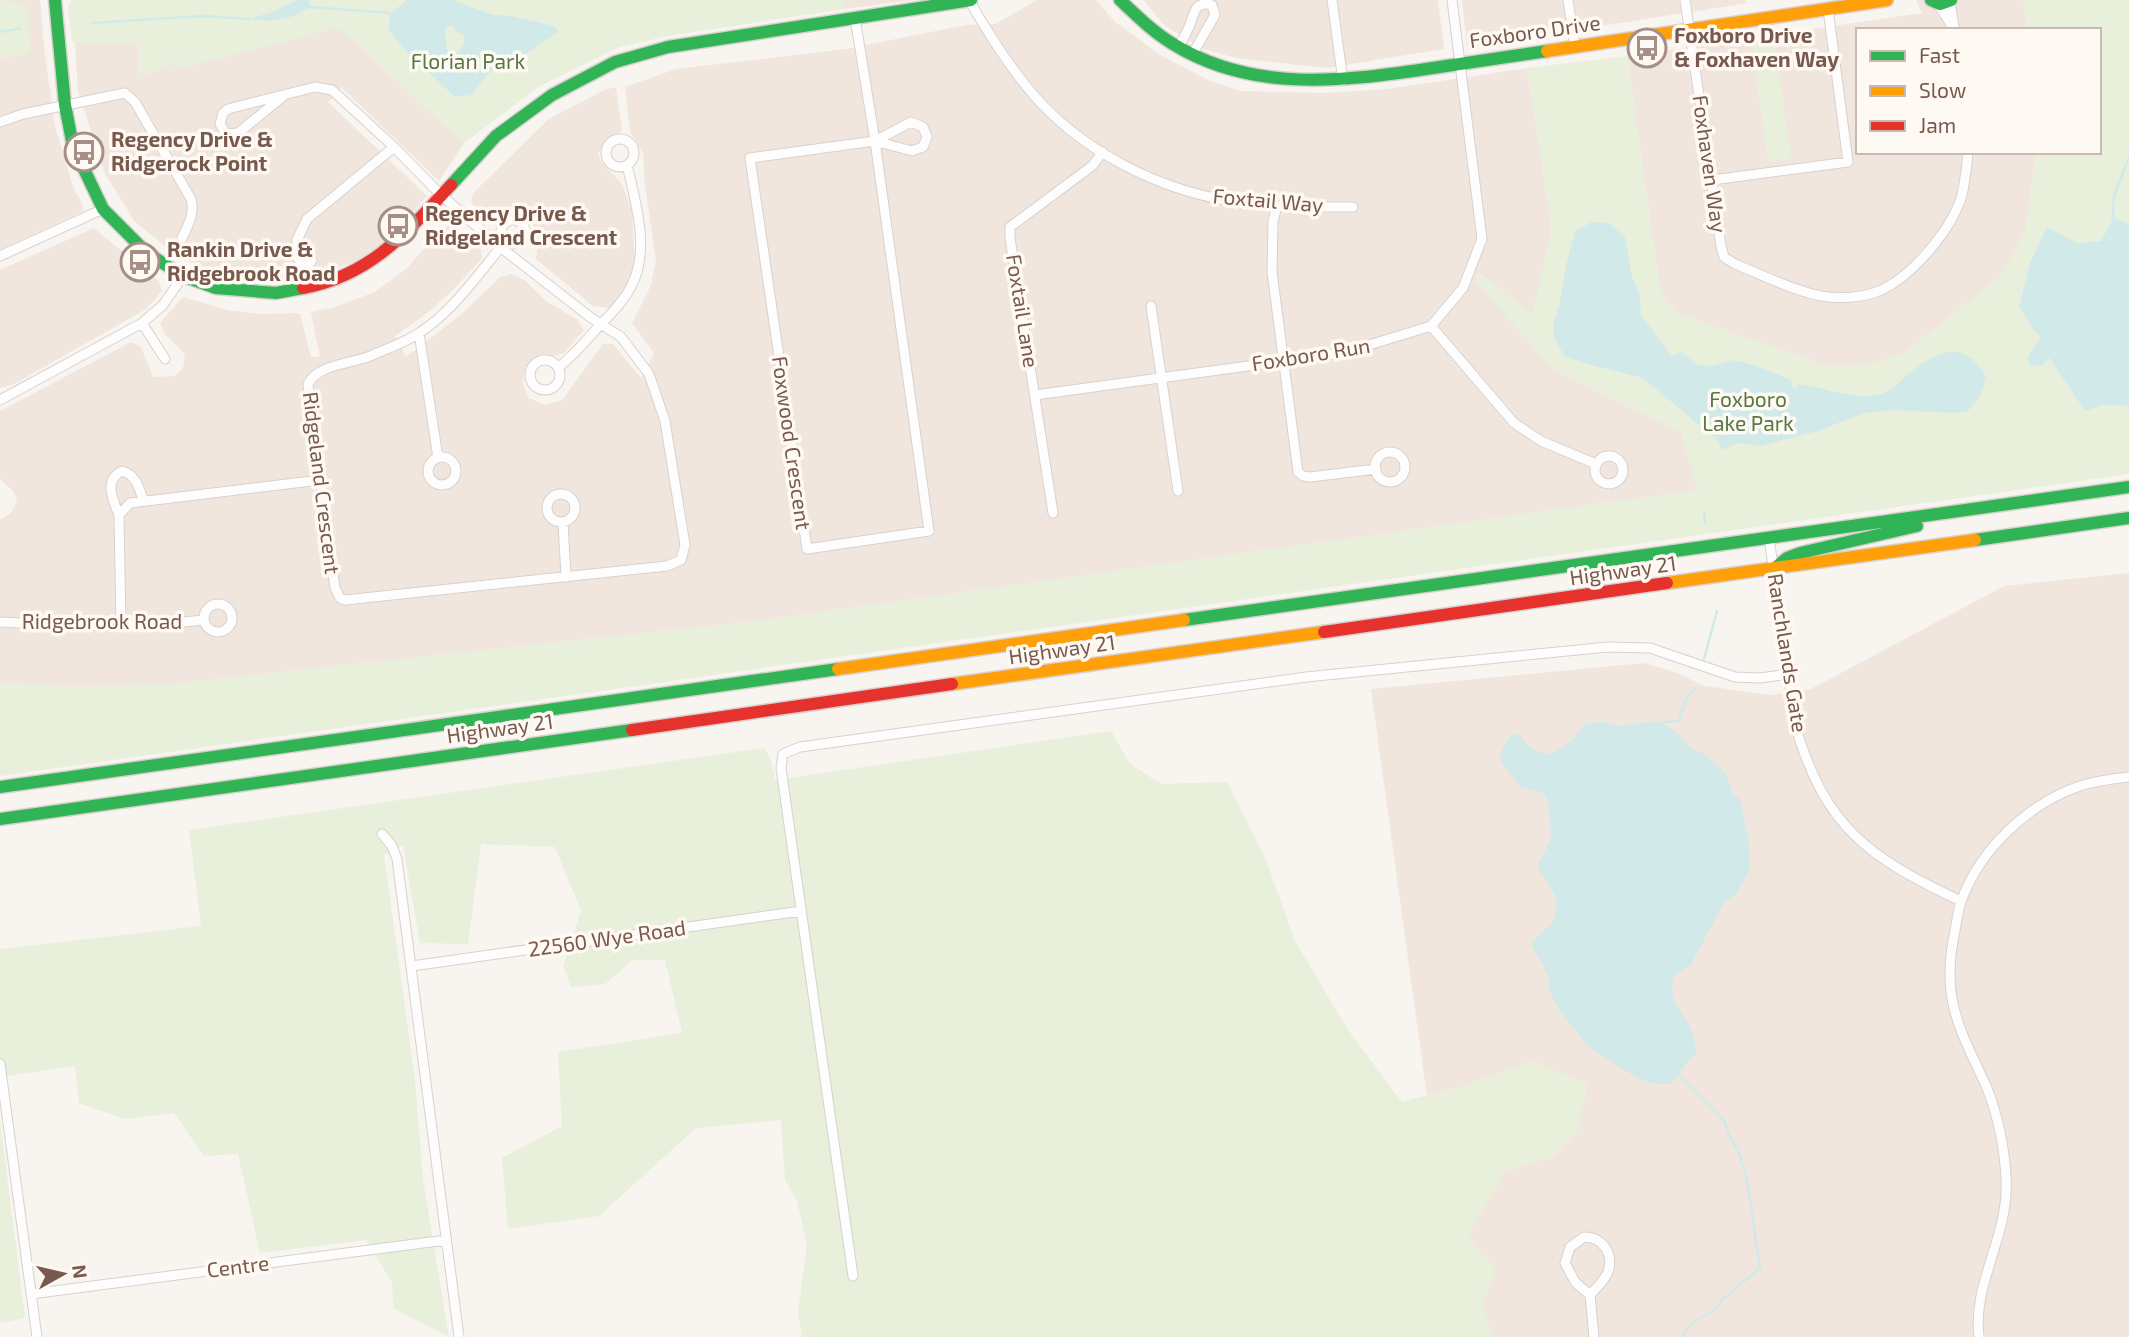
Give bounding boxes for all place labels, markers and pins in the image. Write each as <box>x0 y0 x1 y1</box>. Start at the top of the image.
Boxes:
place label: Foxboro Drive & Foxhaven Way <box>1674 22 1839 72</box>
bus stop icon: Foxboro Drive & Foxhaven Way <box>1626 27 1668 69</box>
place label: Regency Drive & Ridgerock Point <box>111 126 273 175</box>
bus stop icon: Regency Drive & Ridgerock Point <box>63 131 105 173</box>
place label: Regency Drive & Ridgeland Crescent <box>425 200 618 249</box>
bus stop icon: Regency Drive & Ridgeland Crescent <box>377 205 419 247</box>
place label: Rankin Drive & Ridgebrook Road <box>167 236 335 285</box>
bus stop icon: Rankin Drive & Ridgebrook Road <box>119 241 161 283</box>

